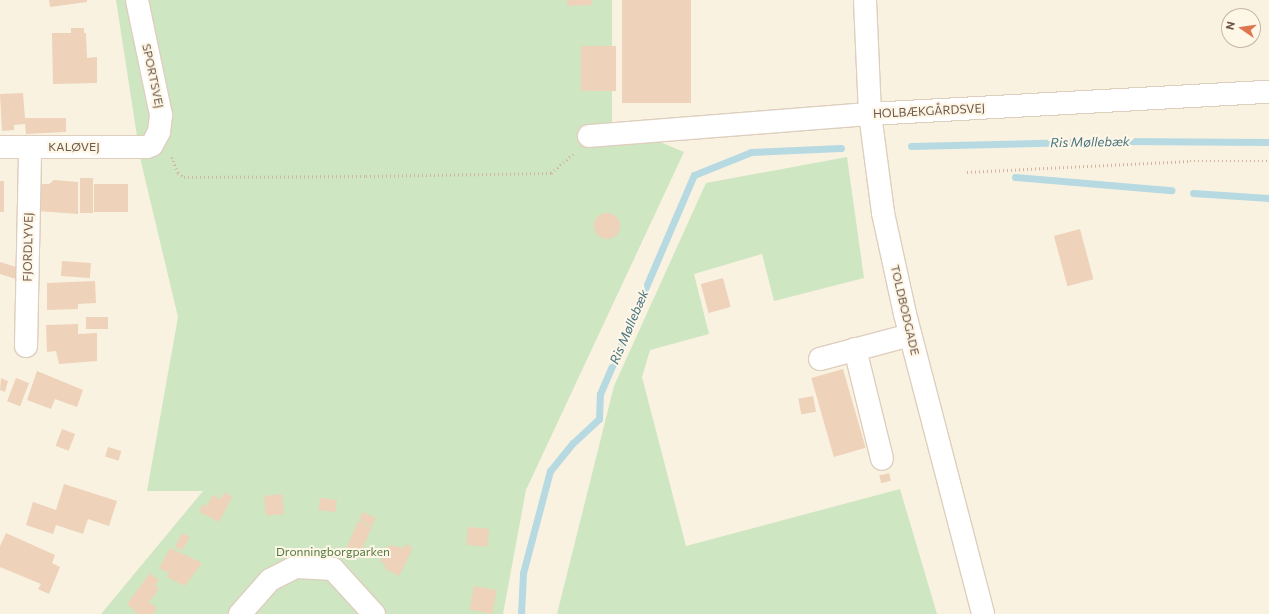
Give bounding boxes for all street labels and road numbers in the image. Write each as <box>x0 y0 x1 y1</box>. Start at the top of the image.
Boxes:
street label: SPORTSVEJ <box>139 42 167 110</box>
street label: HOLBÆKGÅRDSVEJ <box>873 101 985 121</box>
street label: KALØVEJ <box>48 140 100 154</box>
street label: FJORDLYVEJ <box>20 212 36 282</box>
street label: TOLDBODGADE <box>888 263 922 357</box>

